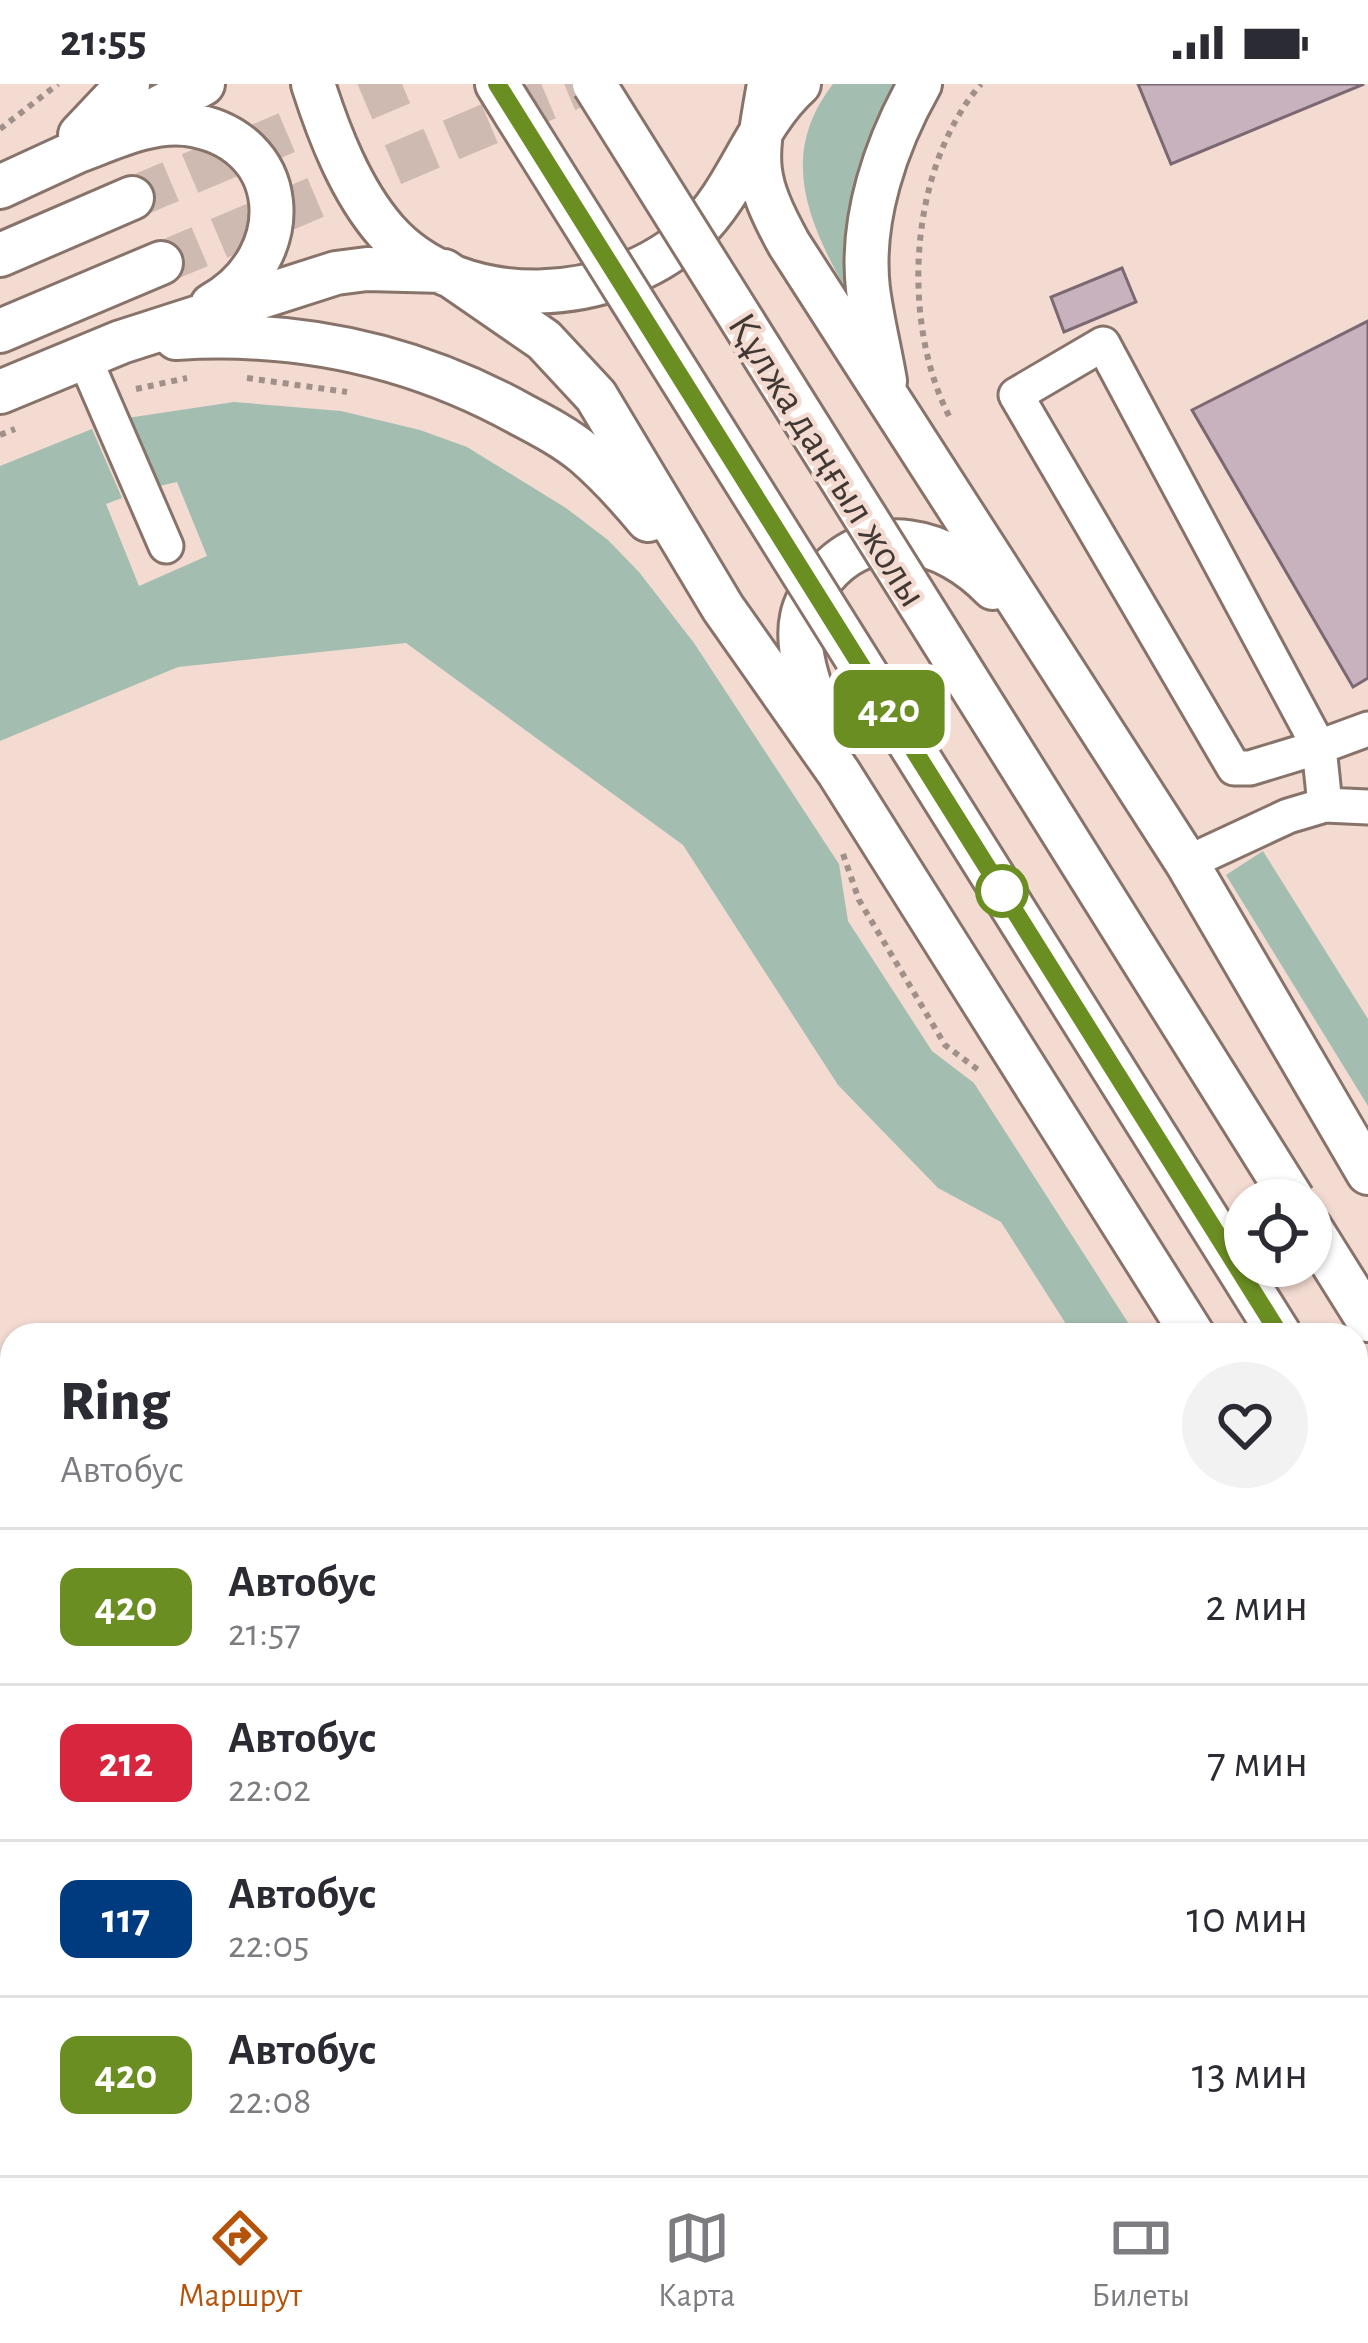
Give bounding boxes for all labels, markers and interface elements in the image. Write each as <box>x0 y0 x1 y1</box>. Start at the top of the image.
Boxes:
text: 21:55 <box>60 19 147 64</box>
street label: Құлжа даңғыл жолы <box>720 306 935 614</box>
line badge: 420 <box>820 670 958 748</box>
text: 420 <box>858 688 920 730</box>
unlabelled marker <box>977 866 1027 916</box>
map controls <box>1224 1179 1332 1287</box>
button: locate <box>1224 1179 1332 1287</box>
button: heart <box>1182 1362 1308 1488</box>
text: Ring <box>60 1373 169 1430</box>
text: Автобус <box>60 1451 184 1490</box>
text: Автобус <box>228 1560 377 1605</box>
text: 2 мин <box>1205 1584 1308 1629</box>
text: 420 <box>95 1586 157 1628</box>
text: 21:57 <box>228 1614 301 1653</box>
text: Автобус <box>228 1716 377 1761</box>
text: 7 мин <box>1207 1740 1308 1785</box>
text: 212 <box>99 1742 153 1784</box>
text: 22:02 <box>228 1770 311 1809</box>
text: Автобус <box>228 1872 377 1917</box>
text: 10 мин <box>1187 1896 1308 1941</box>
text: 117 <box>102 1898 150 1940</box>
text: 22:05 <box>228 1926 309 1965</box>
text: Автобус <box>228 2028 377 2073</box>
text: 13 мин <box>1192 2052 1308 2097</box>
text: 420 <box>95 2054 157 2096</box>
text: 22:08 <box>228 2082 312 2121</box>
tab: Маршрут <box>178 2205 302 2317</box>
tab: Карта <box>658 2205 735 2317</box>
tab: Билеты <box>1091 2205 1190 2317</box>

